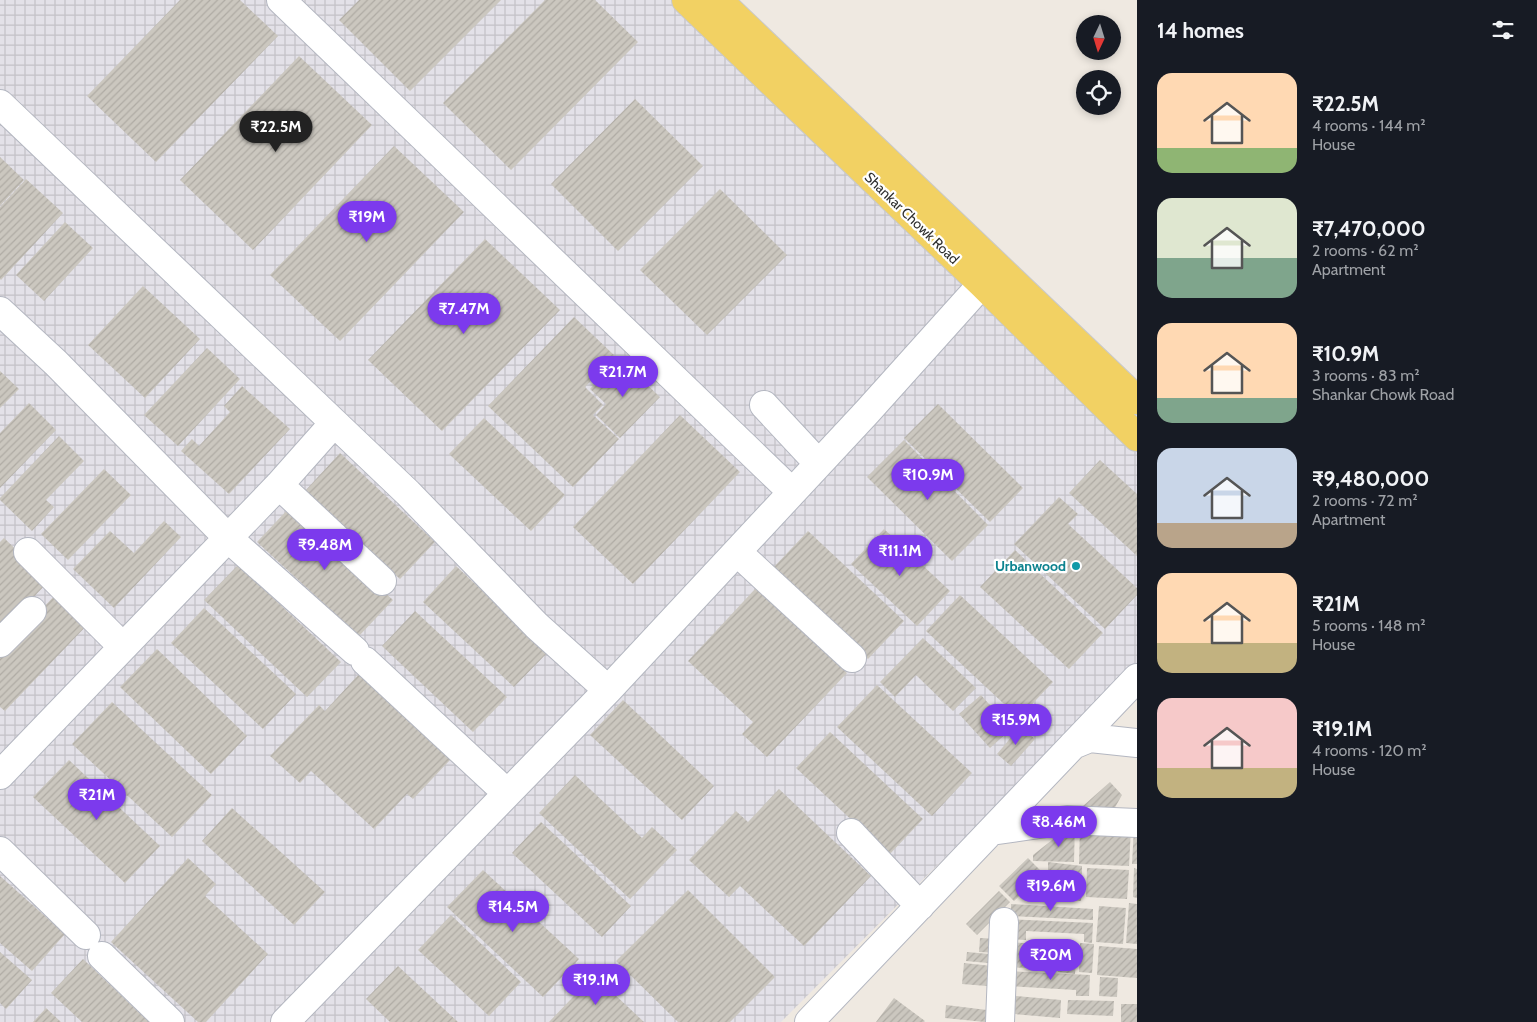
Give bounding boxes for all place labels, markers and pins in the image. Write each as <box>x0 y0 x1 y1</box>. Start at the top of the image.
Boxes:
pin: ₹22.5M <box>235 110 317 153</box>
pin: ₹19M <box>337 200 397 243</box>
pin: ₹7.47M <box>423 292 505 335</box>
pin: ₹21.7M <box>582 356 664 398</box>
pin: ₹10.9M <box>887 458 969 501</box>
pin: ₹9.48M <box>284 528 366 571</box>
pin: ₹11.1M <box>859 534 941 577</box>
place label: Urbanwood <box>995 557 1066 575</box>
marker: Urbanwood <box>1070 560 1082 572</box>
pin: ₹15.9M <box>975 704 1057 746</box>
pin: ₹21M <box>67 778 127 821</box>
pin: ₹8.46M <box>1018 806 1100 848</box>
pin: ₹19.6M <box>1010 870 1092 912</box>
pin: ₹14.5M <box>472 890 554 933</box>
pin: ₹20M <box>1021 938 1081 981</box>
pin: ₹19.1M <box>555 964 637 1006</box>

